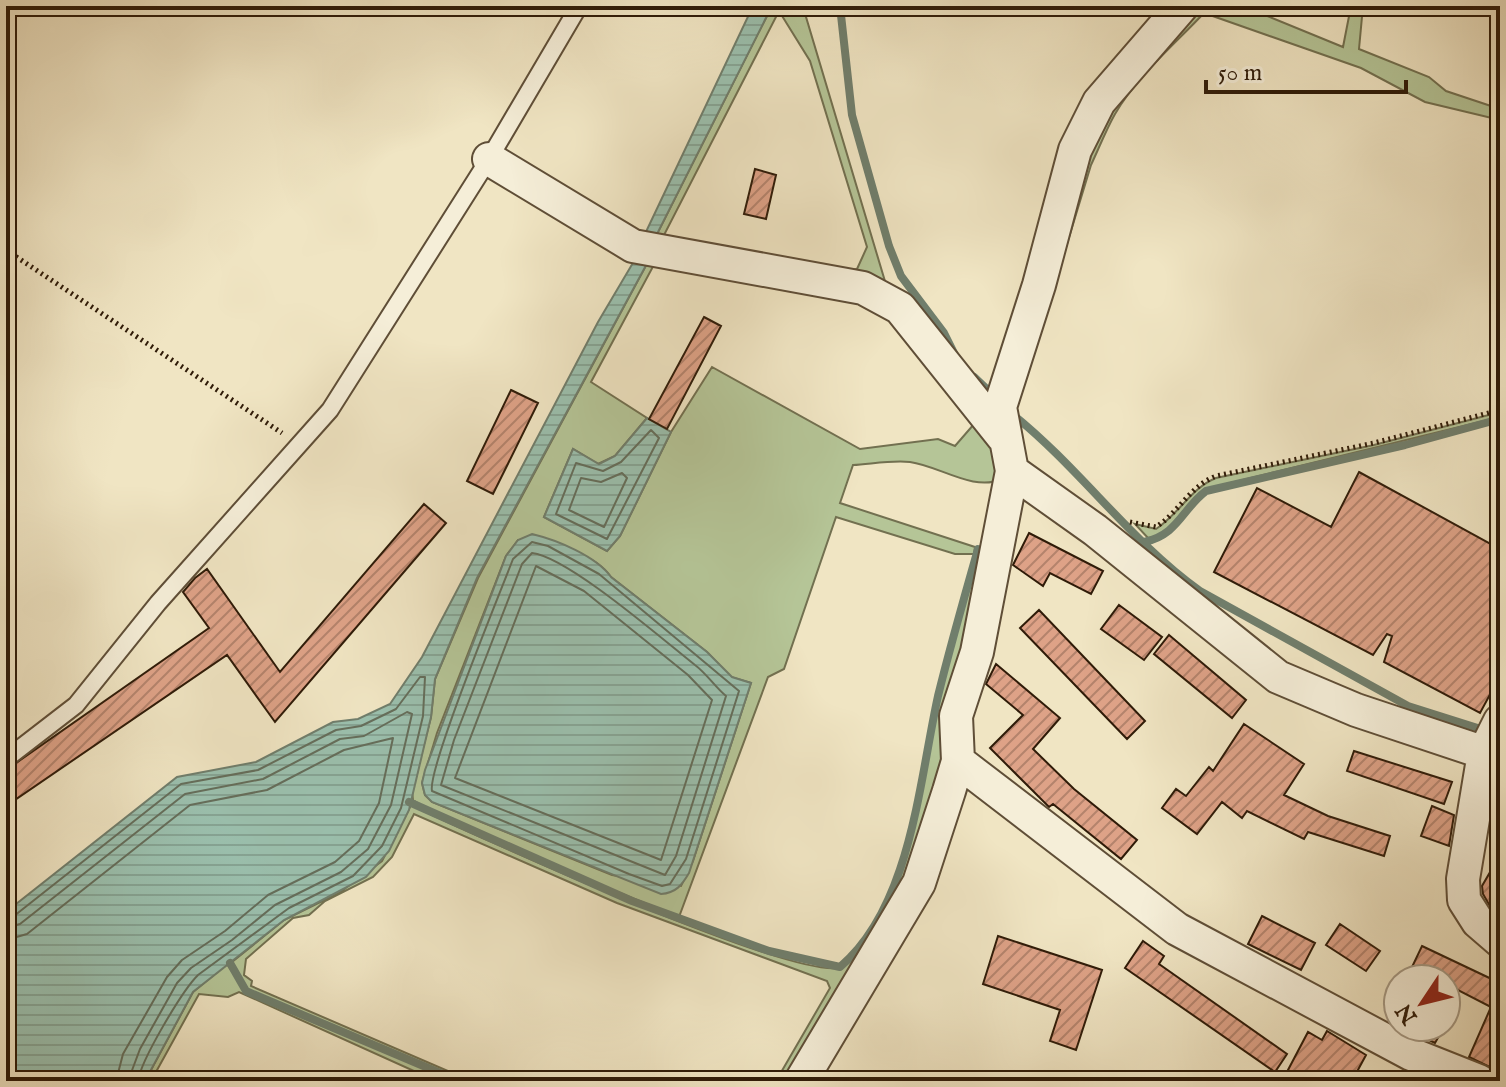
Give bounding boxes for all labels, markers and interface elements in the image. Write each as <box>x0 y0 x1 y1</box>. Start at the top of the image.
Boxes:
scale bar <box>1206 44 1406 94</box>
text: 50 m <box>1218 58 1262 89</box>
north arrow <box>1382 963 1462 1043</box>
text: N <box>1390 997 1425 1030</box>

